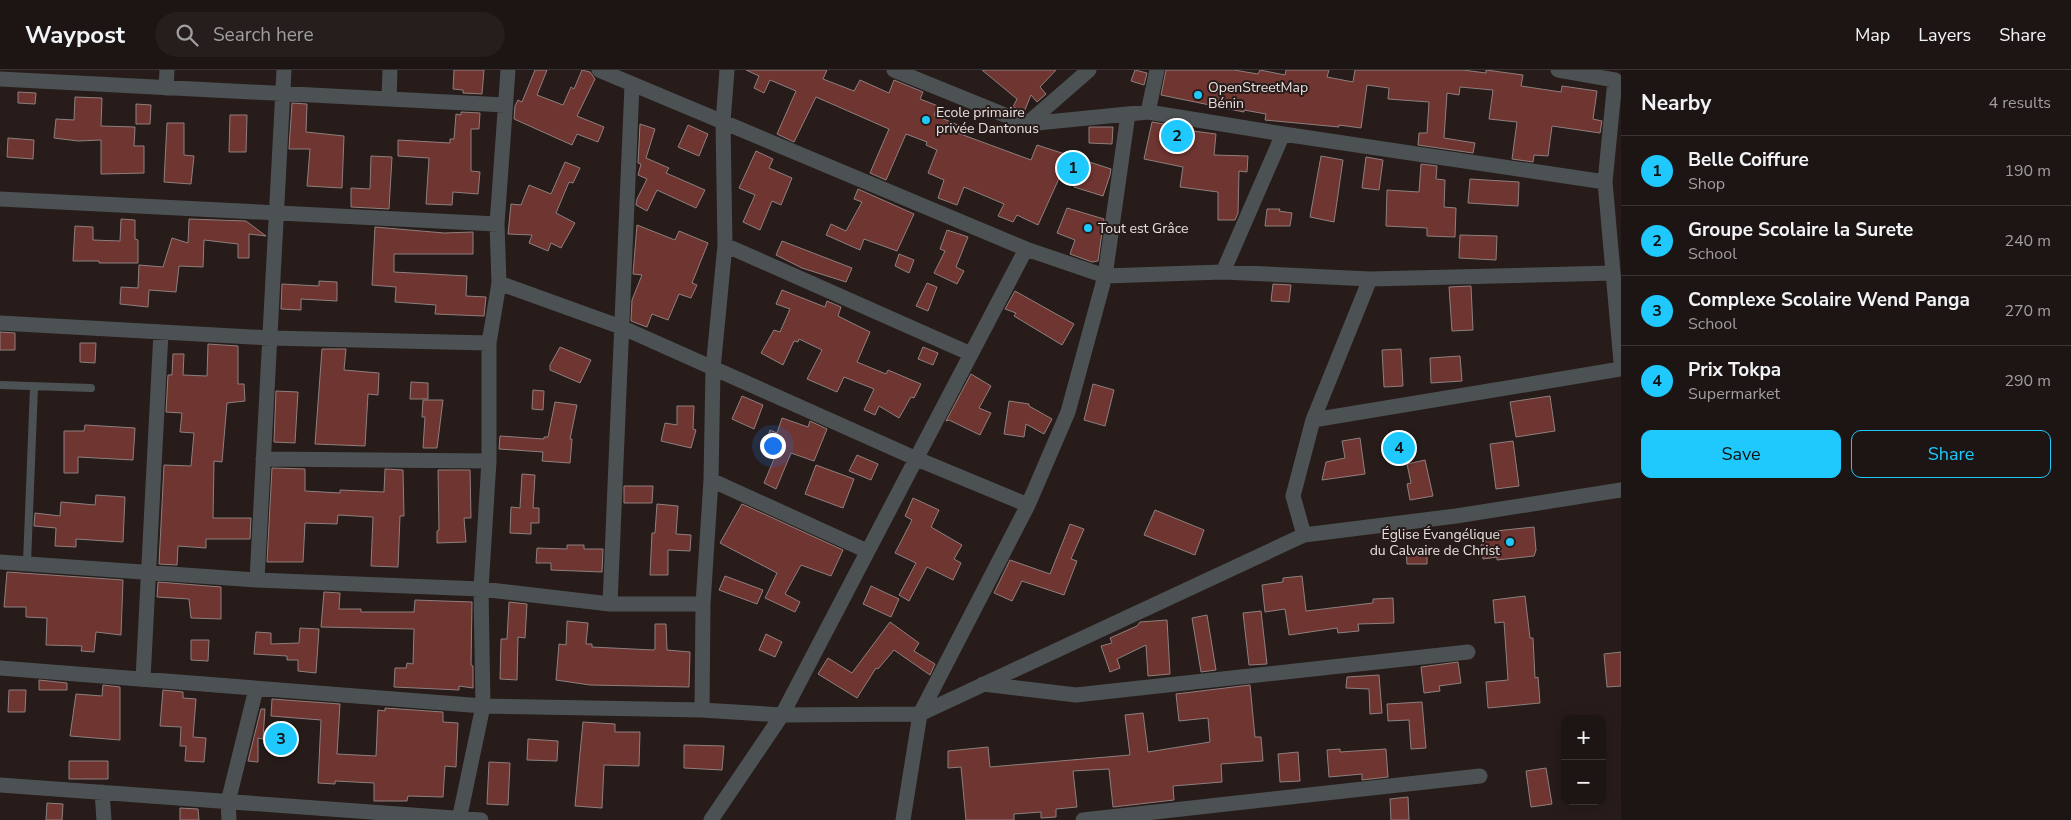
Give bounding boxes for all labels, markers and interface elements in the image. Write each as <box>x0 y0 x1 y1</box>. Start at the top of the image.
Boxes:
search box <box>155 12 505 57</box>
text: Waypost <box>25 19 125 51</box>
icon: search <box>173 21 201 49</box>
text: Search here <box>213 22 314 48</box>
text: Map <box>1855 23 1890 47</box>
text: Layers <box>1918 23 1971 47</box>
text: Share <box>1999 23 2046 47</box>
place label: OpenStreetMap Bénin <box>1208 78 1308 113</box>
marker: OpenStreetMap Bénin <box>1192 89 1204 101</box>
text: Nearby <box>1641 89 1711 117</box>
text: 4 results <box>1989 92 2051 114</box>
place label: Ecole primaire privée Dantonus <box>936 103 1039 138</box>
marker: Ecole primaire privée Dantonus <box>920 114 932 126</box>
pin: 2 <box>1161 117 1193 155</box>
text: Belle Coiffure <box>1688 147 1809 173</box>
pin: 1 <box>1057 149 1089 187</box>
text: 1 <box>1652 160 1662 182</box>
text: 190 m <box>2004 160 2051 182</box>
text: Shop <box>1688 173 1725 195</box>
text: Groupe Scolaire la Surete <box>1688 217 1913 243</box>
place label: Tout est Grâce <box>1098 219 1188 238</box>
marker: Tout est Grâce <box>1082 222 1094 234</box>
text: 2 <box>1652 230 1662 252</box>
text: 240 m <box>2004 230 2051 252</box>
text: School <box>1688 243 1737 265</box>
text: Complexe Scolaire Wend Panga <box>1688 287 1970 313</box>
text: 3 <box>1652 300 1662 322</box>
text: 270 m <box>2004 300 2051 322</box>
text: School <box>1688 313 1737 335</box>
text: Prix Tokpa <box>1688 357 1781 383</box>
text: 4 <box>1652 370 1662 392</box>
text: 290 m <box>2004 370 2051 392</box>
text: Supermarket <box>1688 383 1780 405</box>
pin: 4 <box>1383 429 1415 467</box>
button: Save <box>1641 430 1841 478</box>
button: Share <box>1851 430 2051 478</box>
your location <box>760 433 786 459</box>
place label: Église Évangélique du Calvaire de Christ <box>1370 525 1500 560</box>
marker: Église Évangélique du Calvaire de Christ <box>1504 536 1516 548</box>
map controls <box>1561 715 1606 805</box>
button: + <box>1561 715 1606 760</box>
pin: 3 <box>265 720 297 758</box>
button: − <box>1561 760 1606 805</box>

